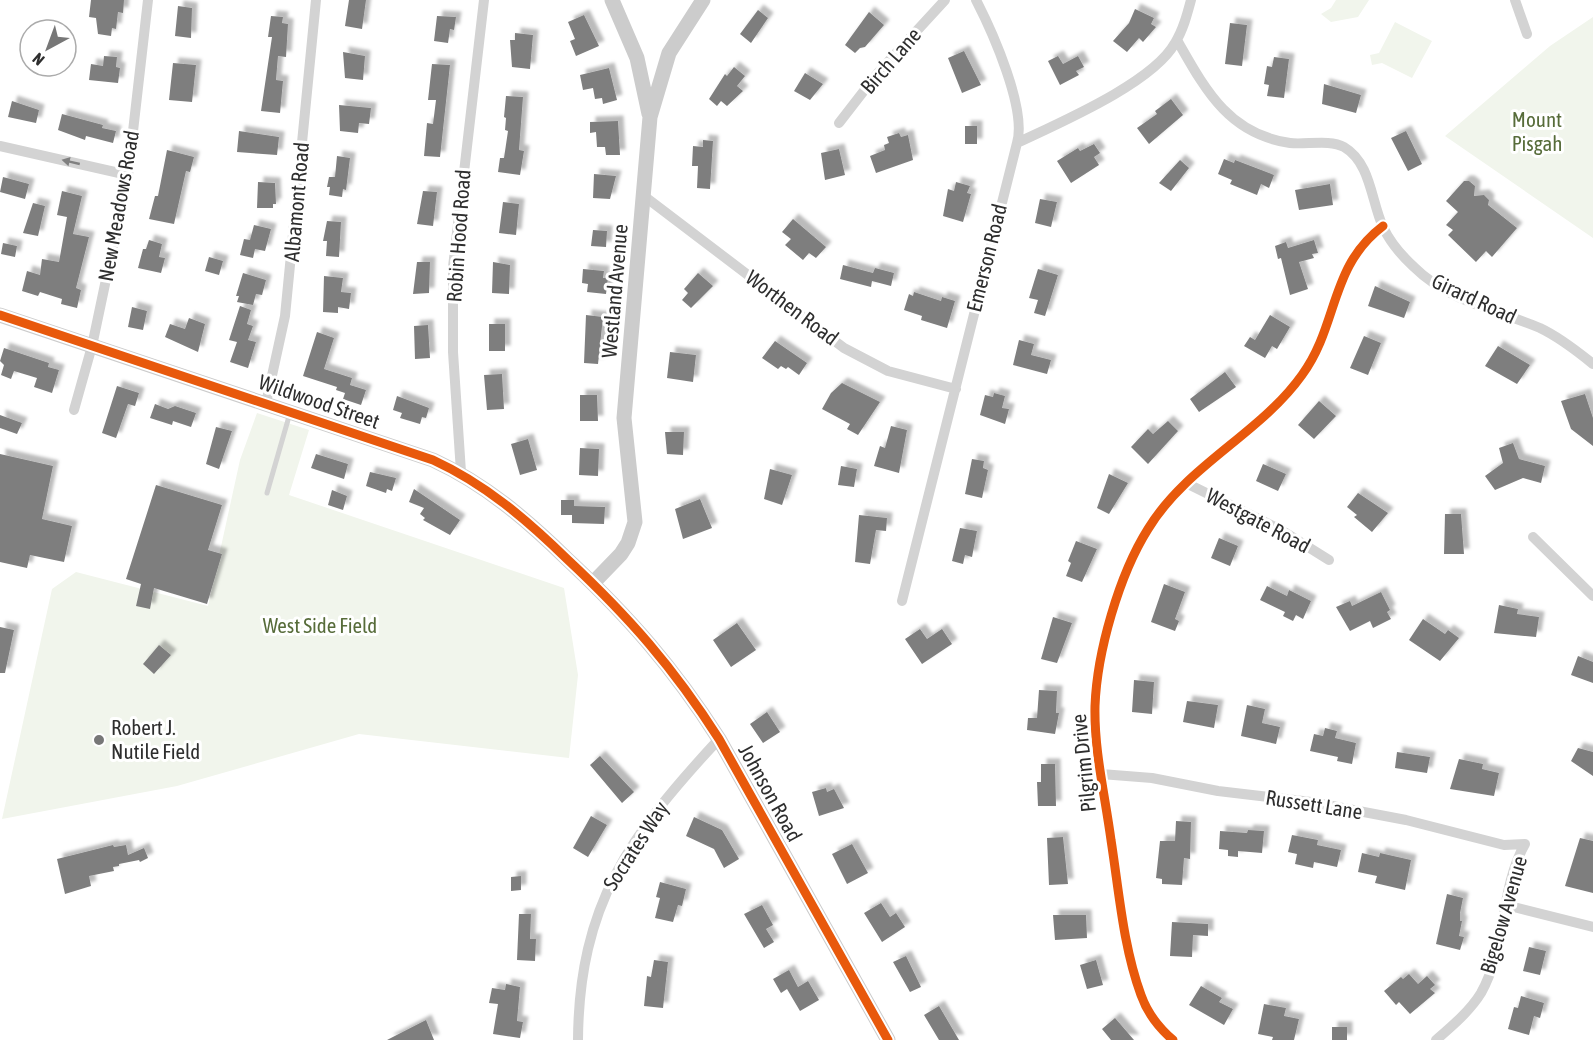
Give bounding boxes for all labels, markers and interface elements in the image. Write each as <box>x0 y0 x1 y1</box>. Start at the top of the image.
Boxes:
north arrow <box>18 18 78 78</box>
street label: Birch Lane <box>855 23 925 98</box>
text: N <box>29 49 48 69</box>
park label: Mount Pisgah <box>1512 107 1562 155</box>
street label: New Meadows Road <box>93 128 143 283</box>
street label: Albamont Road <box>279 141 313 263</box>
one-way arrow <box>61 157 80 166</box>
street label: Robin Hood Road <box>441 169 475 303</box>
street label: Emerson Road <box>961 201 1011 314</box>
street label: Westland Avenue <box>596 223 632 359</box>
street label: Worthen Road <box>742 265 843 350</box>
street label: Girard Road <box>1428 268 1521 328</box>
street label: Wildwood Street <box>256 369 383 433</box>
street label: Westgate Road <box>1202 483 1315 558</box>
park label: West Side Field <box>263 613 377 637</box>
street label: Pilgrim Drive <box>1066 713 1100 813</box>
place label: Robert J. Nutile Field <box>111 715 200 763</box>
marker: Robert J. Nutile Field <box>92 733 106 747</box>
street label: Johnson Road <box>734 740 807 845</box>
street label: Russett Lane <box>1264 785 1364 823</box>
street label: Socrates Way <box>598 796 673 894</box>
street label: Bigelow Avenue <box>1475 853 1531 976</box>

